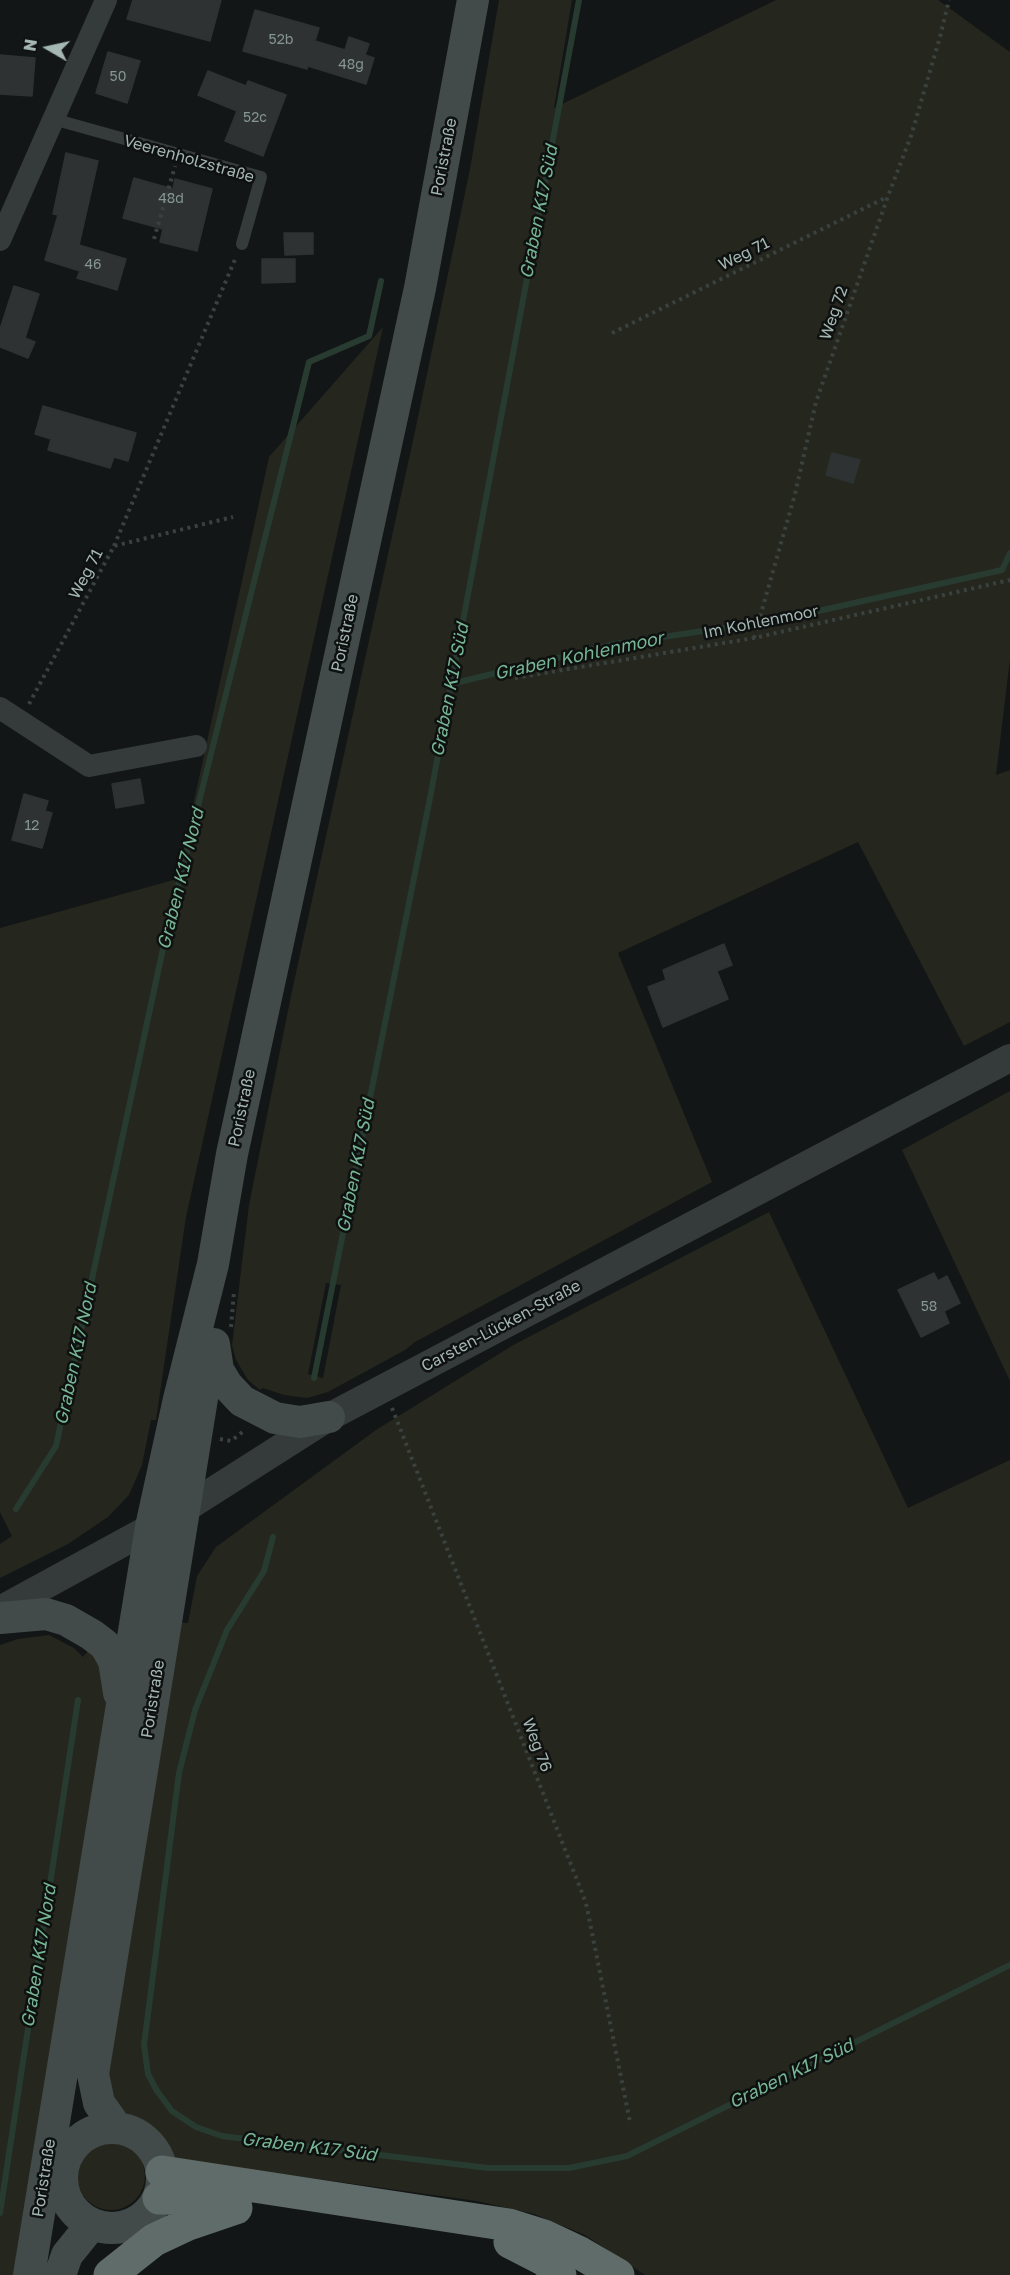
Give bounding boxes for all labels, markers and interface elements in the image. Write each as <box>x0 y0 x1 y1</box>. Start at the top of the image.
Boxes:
north arrow <box>18 18 78 78</box>
house number: 52b <box>269 32 293 48</box>
text: N <box>19 38 41 53</box>
house number: 48g <box>338 57 364 73</box>
house number: 50 <box>110 69 126 85</box>
house number: 52c <box>243 110 267 126</box>
street label: Poristraße <box>427 116 461 198</box>
street label: Veerenholzstraße <box>121 131 257 187</box>
water label: Graben K17 Süd <box>515 143 563 281</box>
house number: 48d <box>158 191 184 207</box>
street label: Weg 71 <box>715 234 773 274</box>
house number: 46 <box>84 257 102 273</box>
street label: Weg 72 <box>816 284 852 342</box>
street label: Weg 71 <box>65 546 107 602</box>
street label: Poristraße <box>327 592 363 674</box>
street label: Im Kohlenmoor <box>702 601 820 643</box>
water label: Graben K17 Süd <box>426 621 474 759</box>
water label: Graben Kohlenmoor <box>492 628 666 684</box>
water label: Graben K17 Nord <box>153 806 209 952</box>
house number: 12 <box>25 818 39 834</box>
street label: Poristraße <box>224 1067 260 1149</box>
water label: Graben K17 Süd <box>332 1097 380 1235</box>
street label: Carsten-Lücken-Straße <box>418 1276 584 1376</box>
water label: Graben K17 Nord <box>50 1281 102 1427</box>
house number: 58 <box>921 1299 937 1315</box>
street label: Poristraße <box>137 1658 169 1740</box>
street label: Weg 76 <box>518 1715 556 1775</box>
water label: Graben K17 Nord <box>17 1883 61 2029</box>
water label: Graben K17 Süd <box>725 2035 857 2113</box>
water label: Graben K17 Süd <box>240 2128 378 2166</box>
street label: Poristraße <box>28 2137 60 2219</box>

